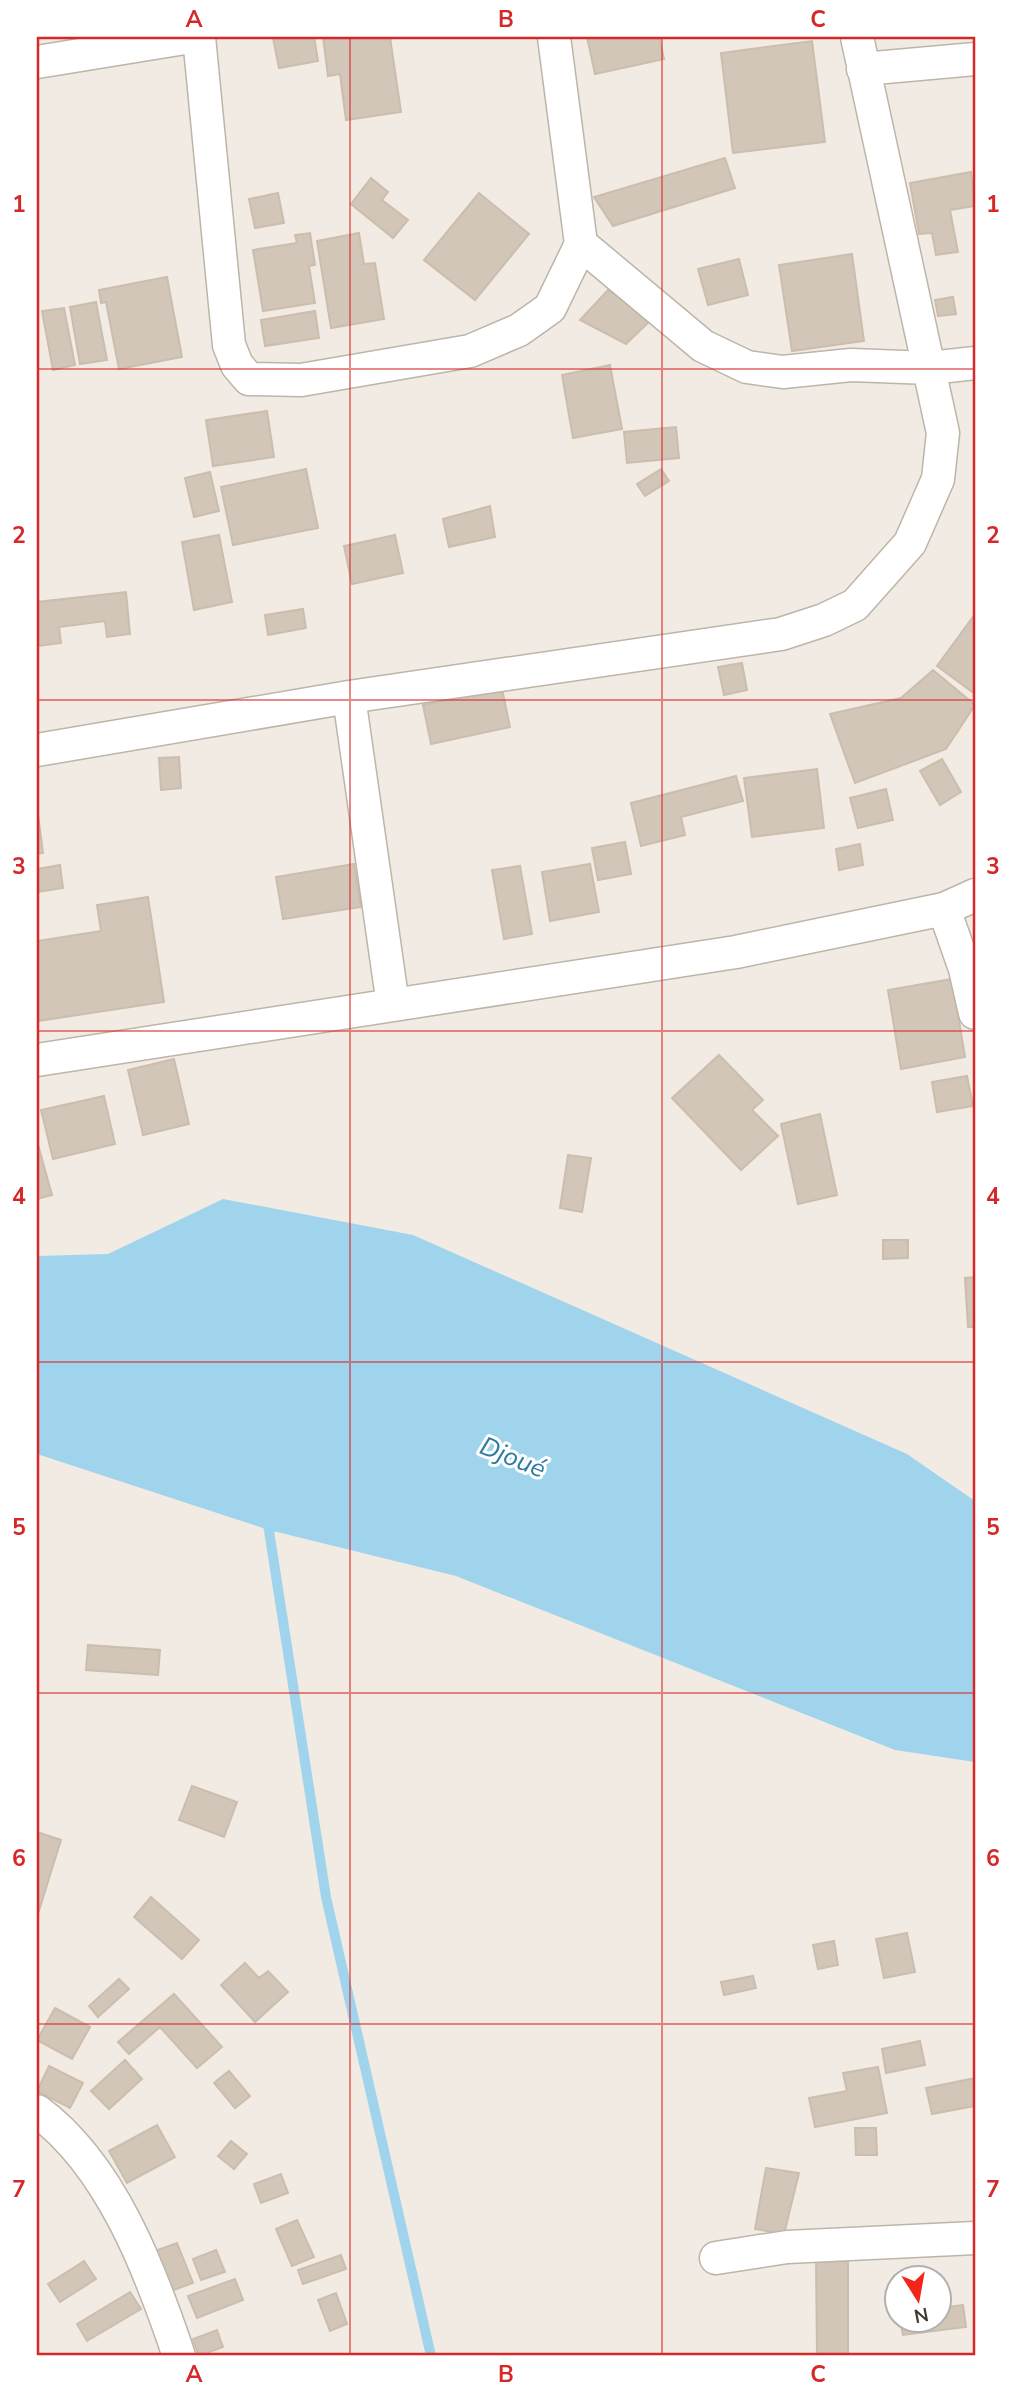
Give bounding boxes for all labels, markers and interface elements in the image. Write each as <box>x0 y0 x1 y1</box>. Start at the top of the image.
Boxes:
text: A <box>185 4 203 35</box>
text: B <box>498 4 514 35</box>
text: C <box>810 4 826 35</box>
text: 1 <box>12 189 26 220</box>
text: 1 <box>986 189 1000 220</box>
text: 2 <box>12 520 26 551</box>
text: 2 <box>986 520 1000 551</box>
text: 3 <box>12 851 26 882</box>
text: 3 <box>986 851 1000 882</box>
text: 4 <box>12 1181 26 1212</box>
text: 4 <box>986 1181 1000 1212</box>
water label: Djoué <box>475 1428 551 1487</box>
text: 5 <box>12 1512 26 1543</box>
text: 5 <box>986 1512 1000 1543</box>
text: 6 <box>12 1843 26 1874</box>
text: 6 <box>986 1843 1000 1874</box>
text: 7 <box>12 2174 26 2205</box>
text: 7 <box>986 2174 1000 2205</box>
north arrow <box>883 2264 953 2334</box>
text: N <box>912 2301 931 2329</box>
text: A <box>185 2359 203 2390</box>
text: B <box>498 2359 514 2390</box>
text: C <box>810 2359 826 2390</box>

